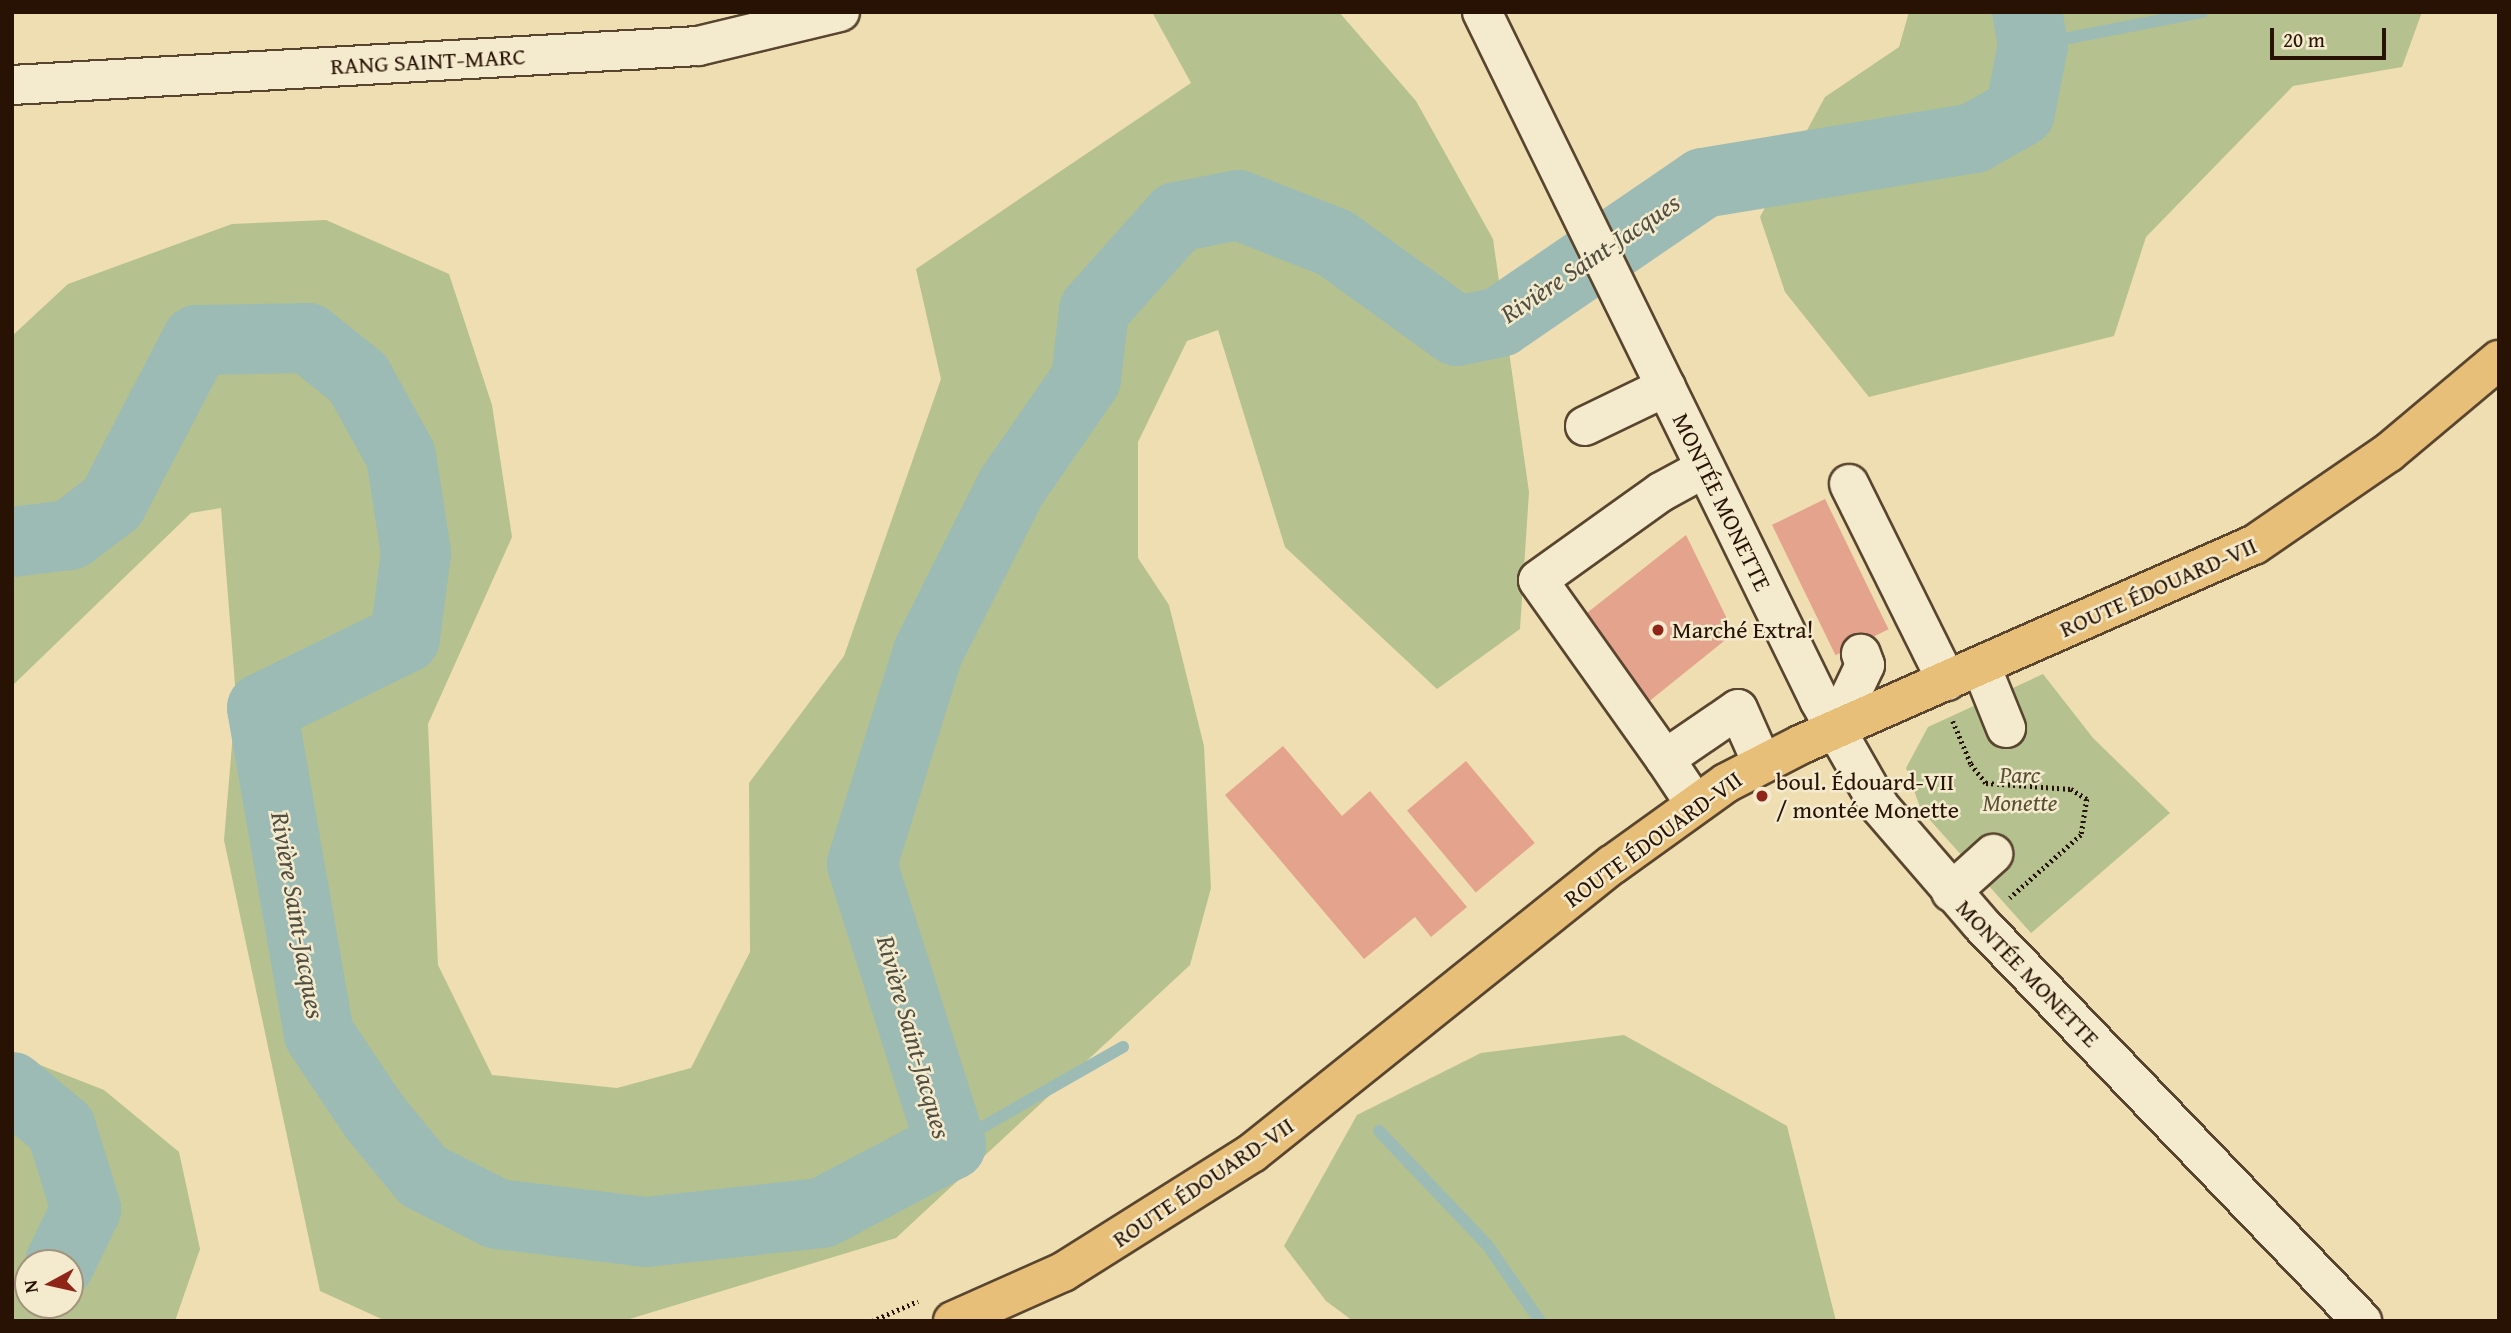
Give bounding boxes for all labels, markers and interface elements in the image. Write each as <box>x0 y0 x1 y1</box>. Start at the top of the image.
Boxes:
scale bar <box>2273 14 2388 58</box>
text: 20 m <box>2283 24 2325 55</box>
street label: RANG SAINT-MARC <box>330 42 526 80</box>
water label: Rivière Saint-Jacques <box>1494 187 1686 329</box>
street label: MONTÉE MONETTE <box>1667 408 1777 596</box>
street label: ROUTE ÉDOUARD-VII <box>2055 531 2261 643</box>
place label: Marché Extra! <box>1672 616 1814 644</box>
marker: Marché Extra! <box>1650 622 1666 638</box>
park label: Parc Monette <box>1982 761 2058 817</box>
street label: ROUTE ÉDOUARD-VII <box>1559 765 1747 913</box>
place label: boul. Édouard-VII / montée Monette <box>1776 768 1959 824</box>
marker: boul. Édouard-VII / montée Monette <box>1754 788 1770 804</box>
water label: Rivière Saint-Jacques <box>264 809 332 1021</box>
street label: MONTÉE MONETTE <box>1950 893 2106 1053</box>
water label: Rivière Saint-Jacques <box>870 932 958 1142</box>
street label: ROUTE ÉDOUARD-VII <box>1107 1111 1299 1253</box>
north arrow <box>14 1249 84 1319</box>
text: N <box>15 1278 45 1295</box>

